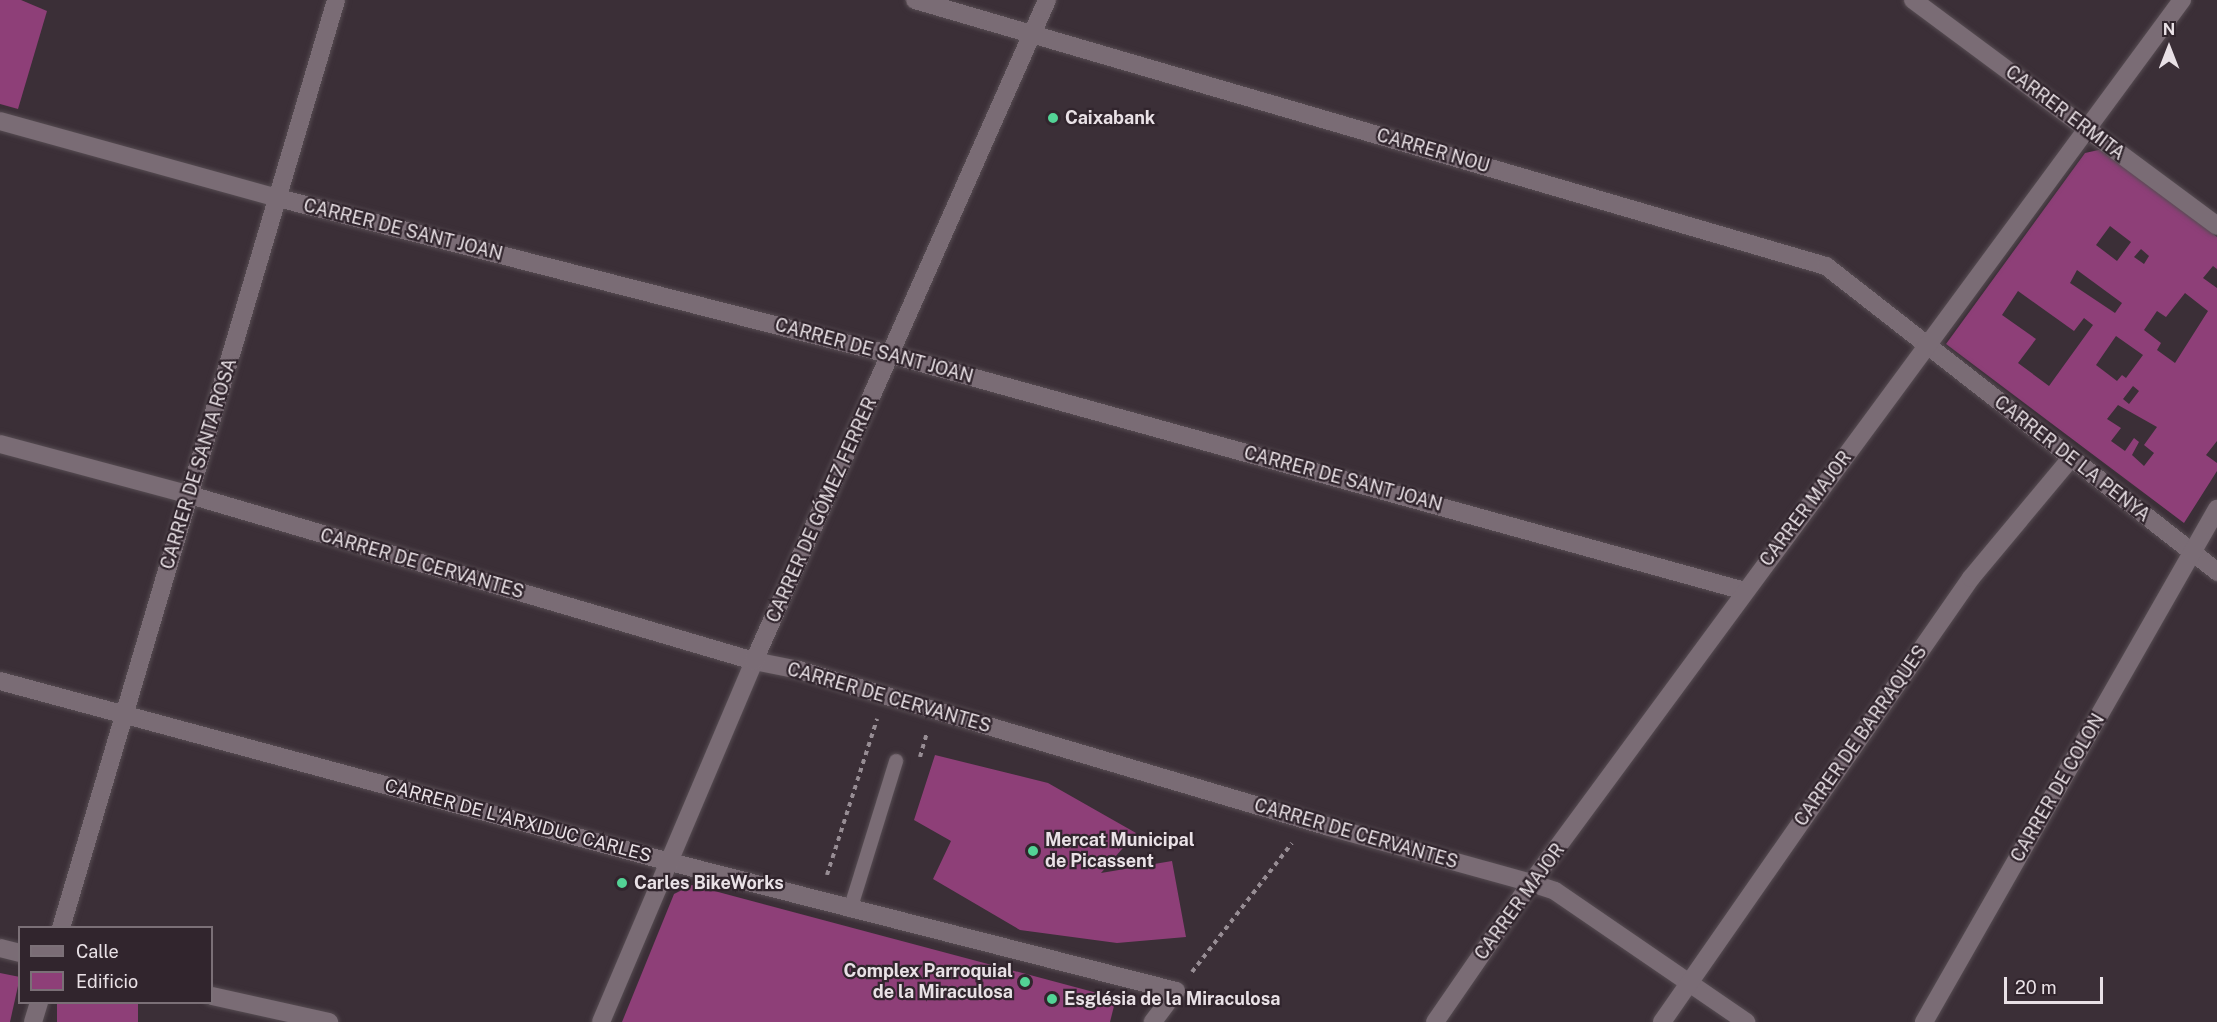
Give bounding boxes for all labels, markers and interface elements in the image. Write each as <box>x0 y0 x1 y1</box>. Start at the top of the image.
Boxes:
north arrow <box>2139 18 2199 78</box>
text: N <box>2163 20 2175 39</box>
street label: CARRER ERMITA <box>2001 61 2129 165</box>
place label: Caixabank <box>1065 107 1155 129</box>
marker: Caixabank <box>1046 111 1060 125</box>
street label: CARRER NOU <box>1374 125 1492 177</box>
street label: CARRER DE SANT JOAN <box>301 195 505 265</box>
street label: CARRER DE SANT JOAN <box>773 314 975 388</box>
street label: CARRER DE SANTA ROSA <box>157 356 241 572</box>
street label: CARRER DE LA PENYA <box>1990 392 2154 526</box>
street label: CARRER DE GÓMEZ FERRER <box>762 394 882 626</box>
street label: CARRER DE SANT JOAN <box>1242 442 1444 516</box>
street label: CARRER MAJOR <box>1756 447 1856 571</box>
street label: CARRER DE CERVANTES <box>318 525 526 603</box>
street label: CARRER DE BARRAQUES <box>1790 642 1932 830</box>
street label: CARRER DE CERVANTES <box>785 659 993 737</box>
street label: CARRER DE COLON <box>2007 710 2109 866</box>
street label: CARRER DE L'ARXIDUC CARLES <box>382 775 654 867</box>
street label: CARRER DE CERVANTES <box>1252 795 1460 873</box>
place label: Mercat Municipal de Picassent <box>1045 830 1195 872</box>
street label: CARRER MAJOR <box>1471 840 1569 964</box>
marker: Mercat Municipal de Picassent <box>1026 844 1040 858</box>
place label: Carles BikeWorks <box>634 872 784 894</box>
marker: Carles BikeWorks <box>615 876 629 890</box>
legend <box>18 926 213 1004</box>
text: Calle <box>76 941 119 962</box>
place label: Complex Parroquial de la Miraculosa <box>843 961 1013 1004</box>
scale bar <box>2007 965 2106 1003</box>
text: Edificio <box>76 971 138 992</box>
marker: Complex Parroquial de la Miraculosa <box>1018 975 1032 989</box>
text: 20 m <box>2015 977 2057 998</box>
place label: Església de la Miraculosa <box>1064 988 1281 1010</box>
marker: Església de la Miraculosa <box>1045 992 1059 1006</box>

